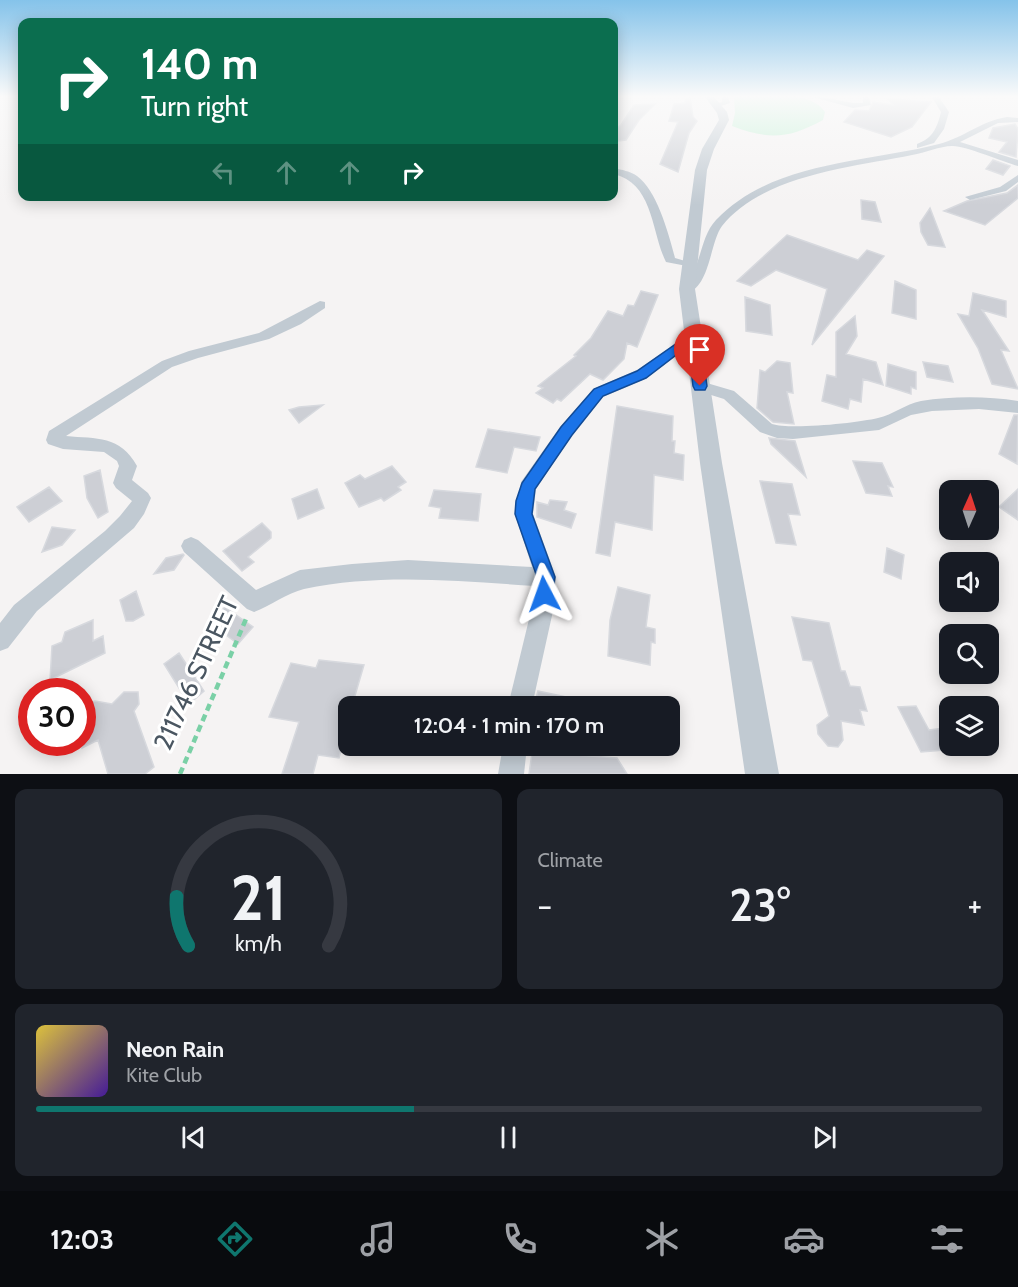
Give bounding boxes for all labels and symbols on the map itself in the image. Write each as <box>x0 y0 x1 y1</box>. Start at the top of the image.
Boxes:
pin <box>674 324 725 386</box>
north arrow <box>939 480 999 540</box>
position arrow <box>512 562 576 626</box>
street label: 211746 STREET <box>146 591 246 755</box>
speed limit sign: 30 <box>18 678 96 756</box>

